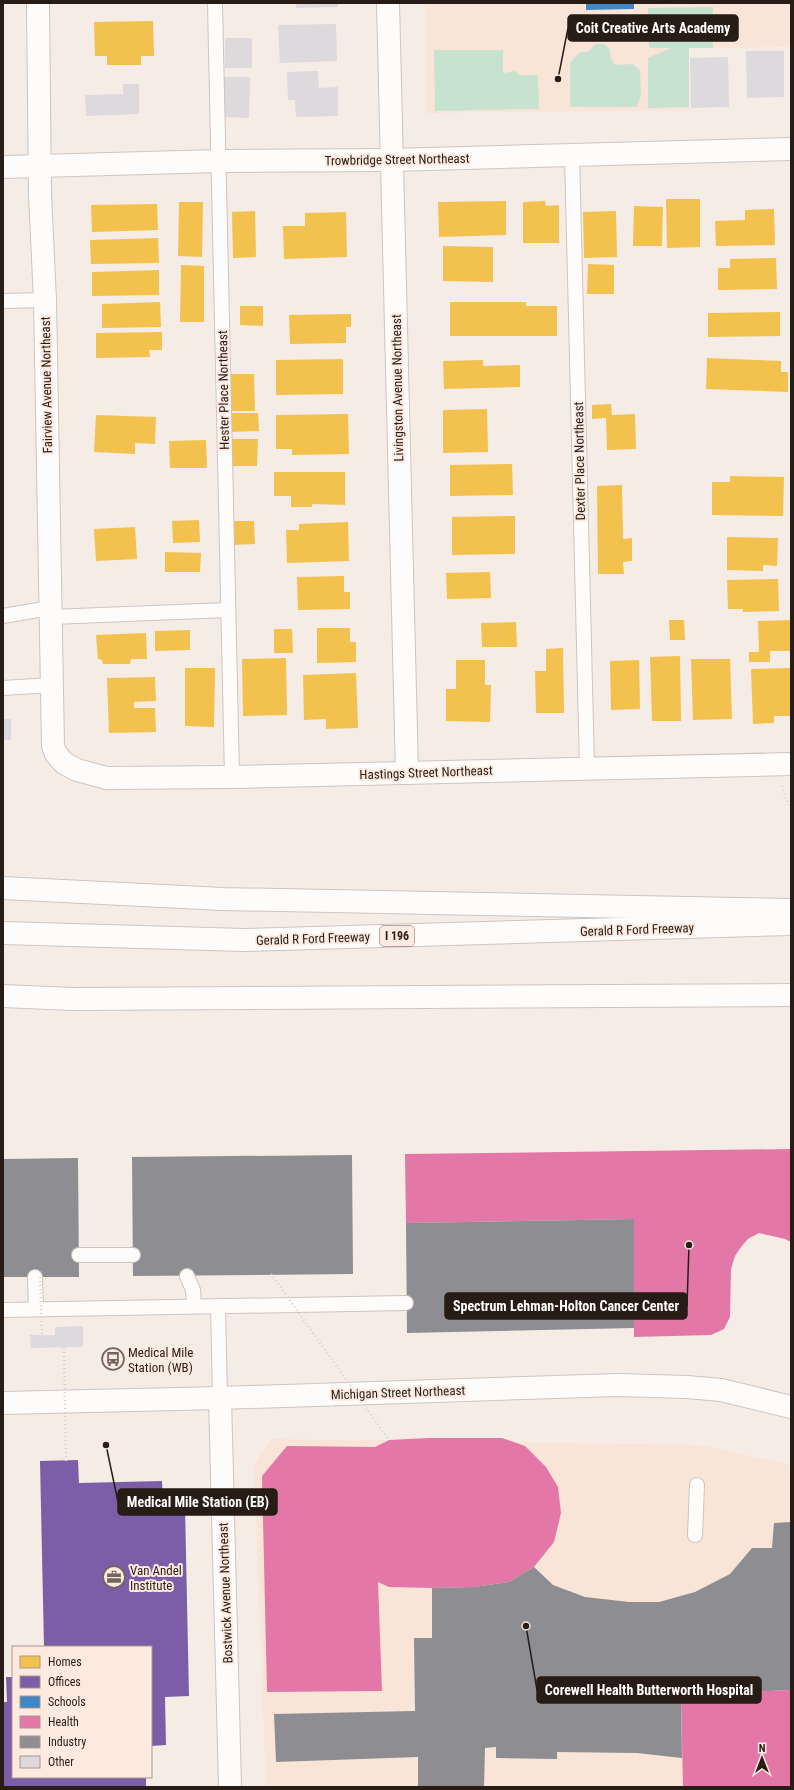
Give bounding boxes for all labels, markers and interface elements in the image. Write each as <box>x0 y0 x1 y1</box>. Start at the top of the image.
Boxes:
callout: Coit Creative Arts Academy <box>568 15 738 41</box>
text: Coit Creative Arts Academy <box>576 20 731 36</box>
street label: Trowbridge Street Northeast <box>324 151 470 168</box>
street label: Livingston Avenue Northeast <box>389 314 406 462</box>
street label: Fairview Avenue Northeast <box>38 316 55 454</box>
street label: Hester Place Northeast <box>215 330 232 450</box>
street label: Dexter Place Northeast <box>571 401 588 520</box>
street label: Hastings Street Northeast <box>359 763 493 782</box>
street label: Gerald R Ford Freeway <box>580 920 695 939</box>
road number: I 196 <box>380 926 414 946</box>
street label: Gerald R Ford Freeway <box>256 929 371 948</box>
callout: Spectrum Lehman-Holton Cancer Center <box>445 1293 687 1319</box>
text: Spectrum Lehman-Holton Cancer Center <box>453 1298 679 1314</box>
place label: Medical Mile Station (WB) <box>128 1345 193 1375</box>
bus stop icon: Medical Mile Station (WB) <box>100 1346 126 1372</box>
street label: Michigan Street Northeast <box>331 1383 466 1402</box>
callout: Medical Mile Station (EB) <box>118 1489 277 1515</box>
text: Medical Mile Station (EB) <box>127 1494 269 1511</box>
street label: Bostwick Avenue Northeast <box>216 1522 235 1664</box>
place label: Van Andel Institute <box>130 1563 182 1593</box>
office icon: Van Andel Institute <box>101 1564 127 1590</box>
legend <box>12 1646 152 1778</box>
text: Homes <box>48 1655 82 1669</box>
text: Offices <box>48 1675 81 1689</box>
callout: Corewell Health Butterworth Hospital <box>537 1677 761 1703</box>
text: Corewell Health Butterworth Hospital <box>545 1682 753 1698</box>
text: Schools <box>48 1695 86 1709</box>
text: Health <box>48 1715 79 1729</box>
text: Industry <box>48 1735 86 1749</box>
north arrow <box>742 1738 782 1778</box>
text: N <box>759 1742 766 1755</box>
text: Other <box>48 1755 74 1769</box>

